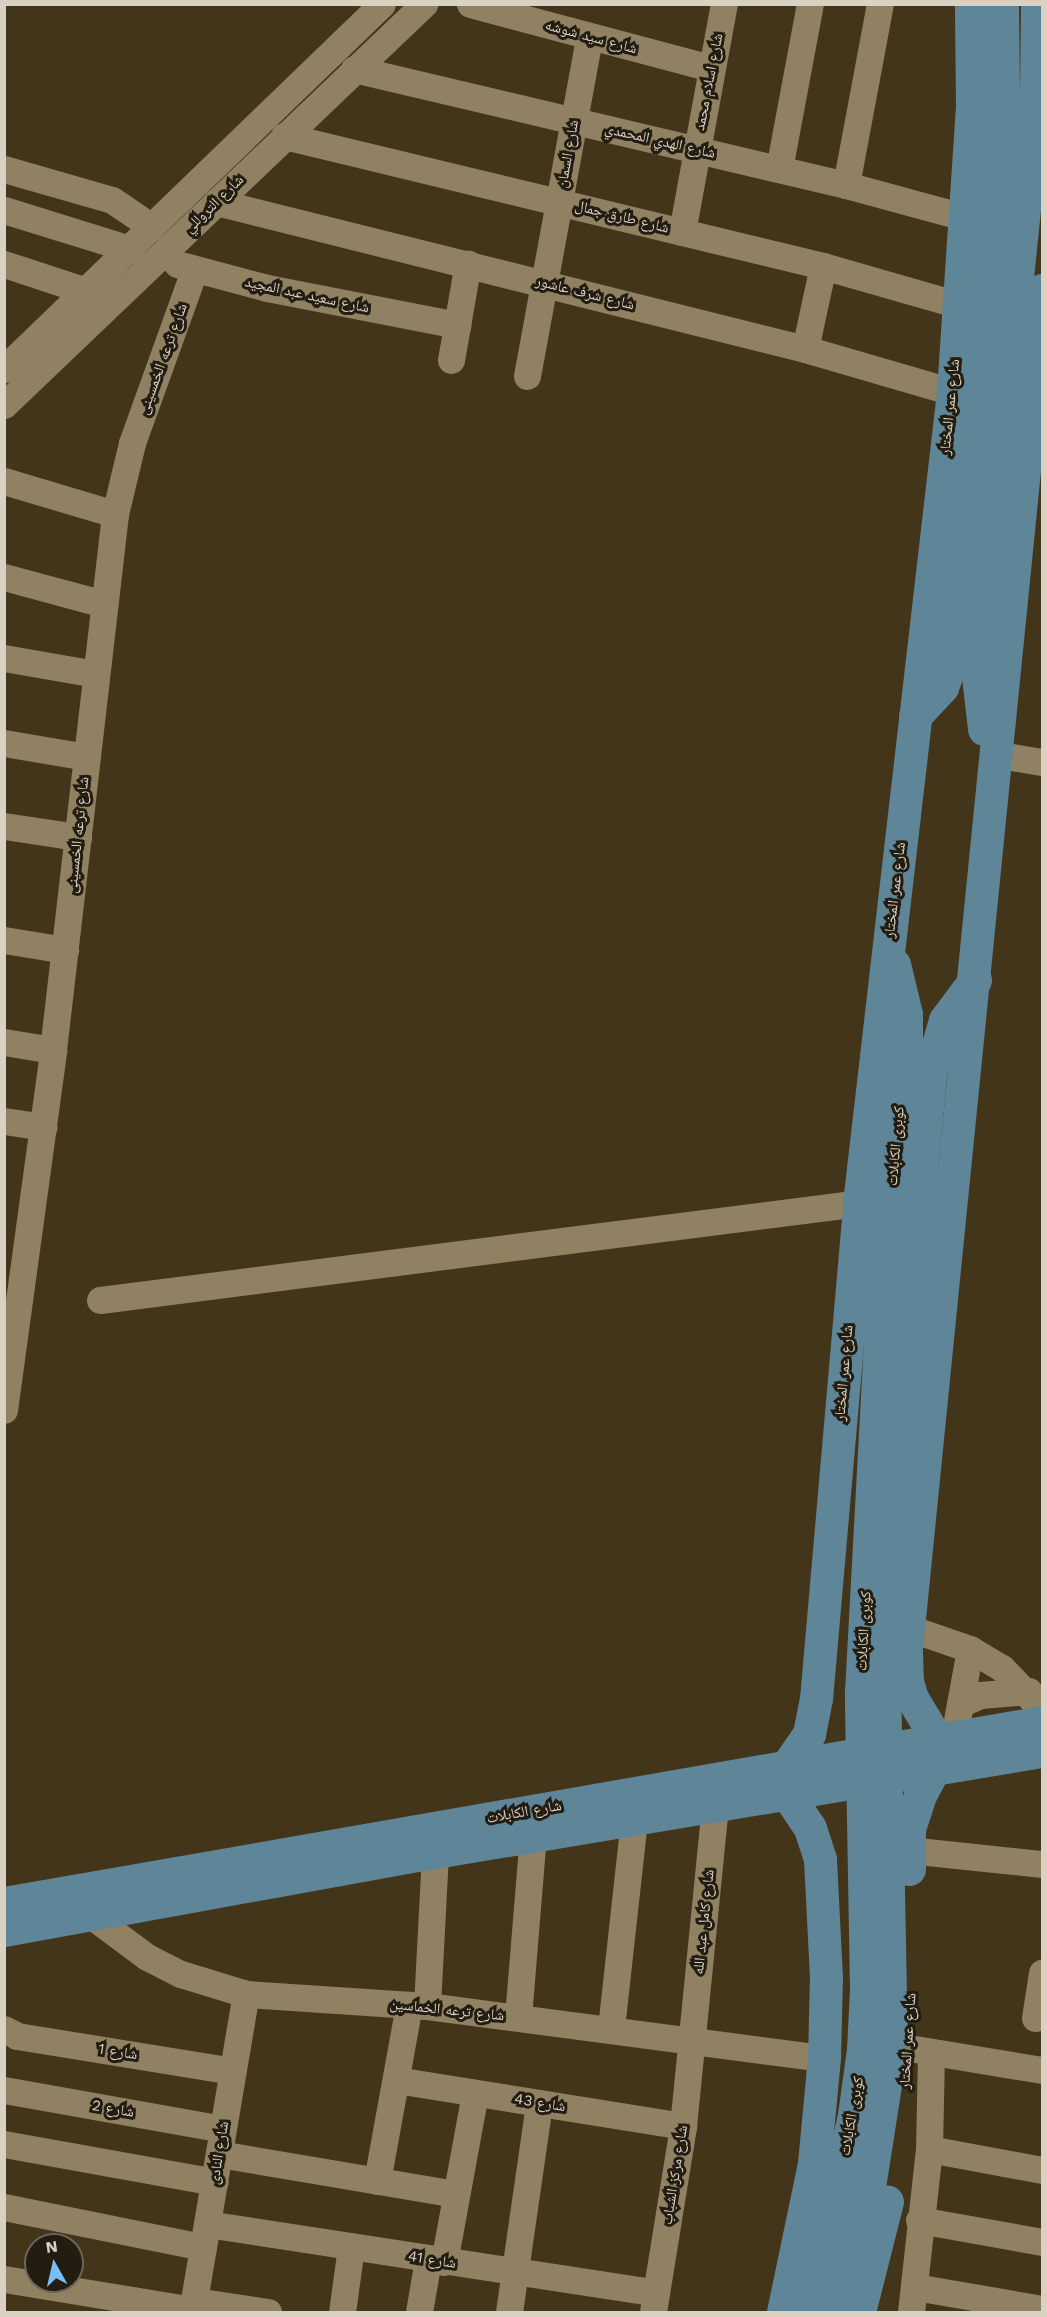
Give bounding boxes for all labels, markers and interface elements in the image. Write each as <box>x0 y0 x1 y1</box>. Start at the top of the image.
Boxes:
street label: شارع سيد شوشه <box>543 16 639 58</box>
street label: شارع اسلام محمد <box>691 32 727 132</box>
street label: شارع السمان <box>553 118 583 190</box>
street label: شارع الهدي المحمدي <box>603 120 717 162</box>
street label: شارع التروللي <box>180 171 248 237</box>
street label: شارع طارق جمال <box>573 197 671 237</box>
street label: شارع شرف عاشور <box>534 272 636 314</box>
street label: شارع سعيد عبد المجيد <box>243 273 371 317</box>
street label: شارع ترعه الخمسينى <box>134 301 192 417</box>
street label: شارع عمر المختار <box>936 358 964 456</box>
street label: شارع ترعه الخمسينى <box>63 776 93 894</box>
street label: شارع عمر المختار <box>880 841 910 939</box>
street label: كوبرى الكابلات <box>884 1105 908 1187</box>
street label: شارع عمر المختار <box>831 1324 857 1422</box>
street label: كوبرى الكابلات <box>853 1591 875 1671</box>
street label: شارع الكابلات <box>485 1797 563 1827</box>
street label: شارع كامل عبد الله <box>690 1868 718 1976</box>
street label: شارع عمر المختار <box>896 1992 920 2090</box>
street label: شارع ترعه الخماسين <box>389 1995 505 2025</box>
street label: شارع 1 <box>97 2040 139 2064</box>
street label: كوبرى الكابلات <box>836 2075 868 2157</box>
street label: شارع 43 <box>513 2090 567 2116</box>
street label: شارع 2 <box>91 2096 135 2122</box>
street label: شارع النادى <box>205 2120 233 2186</box>
street label: شارع مركز الشباب <box>658 2124 692 2226</box>
north arrow <box>24 2233 84 2293</box>
text: N <box>45 2236 59 2257</box>
street label: شارع 41 <box>407 2247 457 2273</box>

